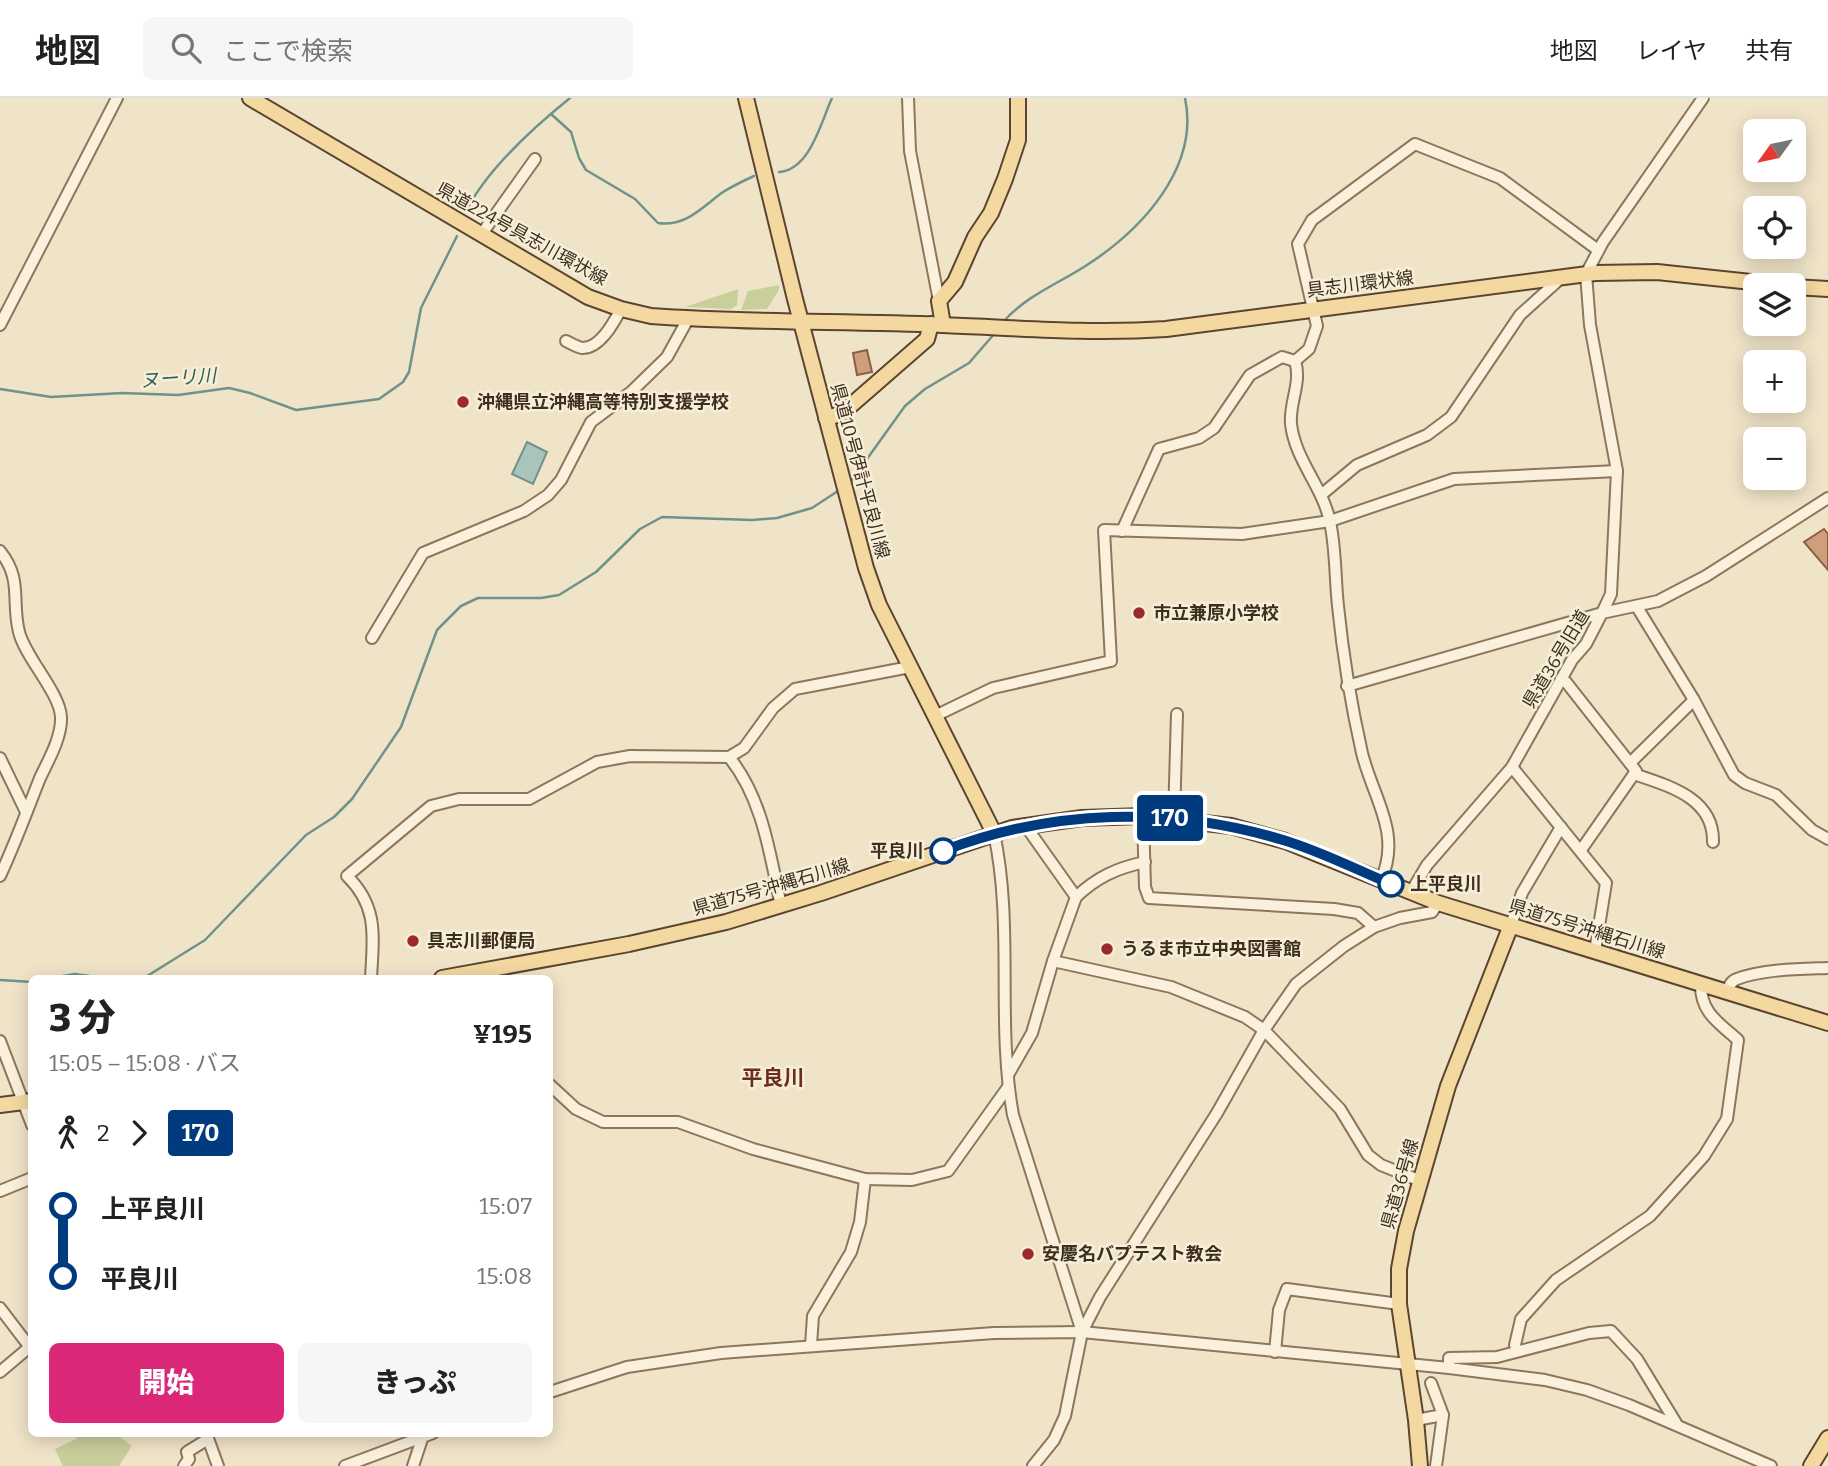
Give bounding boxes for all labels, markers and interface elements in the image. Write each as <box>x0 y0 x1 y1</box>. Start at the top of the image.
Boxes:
search box <box>143 17 633 80</box>
icon: search <box>167 29 205 67</box>
text: 地図 <box>35 31 101 71</box>
text: ここで検索 <box>223 36 353 67</box>
text: 地図 <box>1550 37 1598 65</box>
text: レイヤ <box>1636 37 1707 65</box>
text: 共有 <box>1745 37 1793 65</box>
north arrow <box>1743 119 1806 182</box>
map controls <box>1743 119 1806 490</box>
street label: 県道224号具志川環状線 <box>433 178 611 290</box>
button: locate <box>1743 196 1806 259</box>
street label: 具志川環状線 <box>1305 267 1415 301</box>
button: layers <box>1743 273 1806 336</box>
button: + <box>1743 350 1806 413</box>
water label: ヌーリ川 <box>139 364 219 392</box>
street label: 県道10号伊計平良川線 <box>826 381 894 561</box>
place label: 沖縄県立沖縄高等特別支援学校 <box>477 391 729 413</box>
marker: 沖縄県立沖縄高等特別支援学校 <box>455 394 471 410</box>
button: − <box>1743 427 1806 490</box>
place label: 市立兼原小学校 <box>1153 602 1279 624</box>
marker: 市立兼原小学校 <box>1131 605 1147 621</box>
street label: 県道36号旧道 <box>1518 606 1594 712</box>
line badge: 170 <box>1130 795 1210 841</box>
text: 170 <box>1151 804 1189 832</box>
marker: 平良川 <box>930 838 956 864</box>
place label: 平良川 <box>870 840 924 862</box>
street label: 県道75号沖縄石川線 <box>690 854 852 920</box>
marker: 上平良川 <box>1378 871 1404 897</box>
place label: 上平良川 <box>1410 873 1482 895</box>
street label: 県道75号沖縄石川線 <box>1506 895 1668 963</box>
place label: 具志川郵便局 <box>427 930 535 952</box>
marker: 具志川郵便局 <box>405 933 421 949</box>
place label: うるま市立中央図書館 <box>1121 938 1301 960</box>
marker: うるま市立中央図書館 <box>1099 941 1115 957</box>
text: 3 分 <box>49 995 115 1041</box>
text: ¥195 <box>473 1019 532 1050</box>
text: 15:05 – 15:08 · バス <box>49 1049 241 1077</box>
district label: 平良川 <box>742 1065 805 1091</box>
icon: walk <box>49 1114 87 1152</box>
icon: forward <box>120 1114 158 1152</box>
text: 2 <box>97 1119 110 1147</box>
text: 170 <box>182 1119 219 1147</box>
street label: 県道36号線 <box>1377 1136 1423 1232</box>
text: 15:07 <box>479 1192 532 1220</box>
text: 上平良川 <box>101 1194 205 1225</box>
place label: 安慶名バプテスト教会 <box>1042 1243 1222 1265</box>
marker: 安慶名バプテスト教会 <box>1020 1246 1036 1262</box>
text: 15:08 <box>477 1262 532 1290</box>
text: 平良川 <box>101 1264 179 1295</box>
button: 開始 <box>49 1343 284 1423</box>
button: きっぷ <box>298 1343 532 1423</box>

